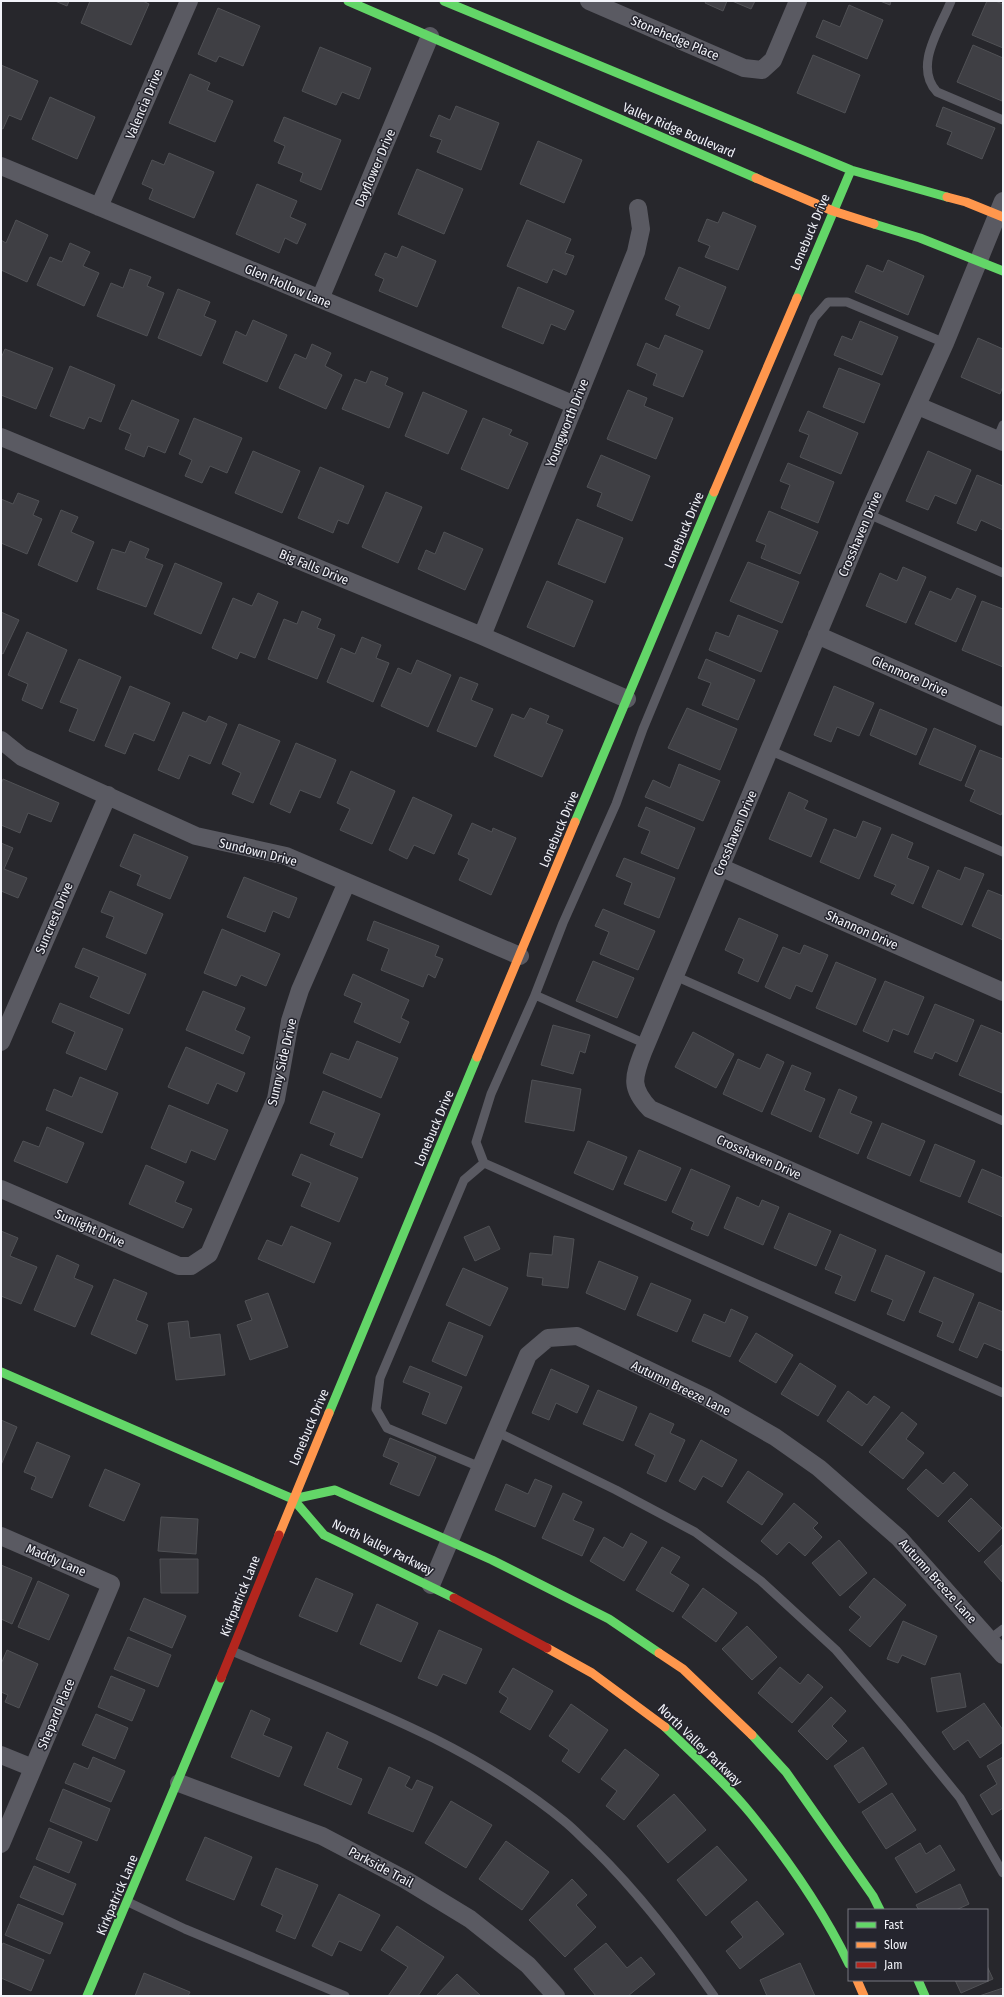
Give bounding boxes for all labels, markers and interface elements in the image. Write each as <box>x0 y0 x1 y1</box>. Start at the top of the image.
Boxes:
street label: Stonehedge Place <box>629 13 721 63</box>
street label: Valencia Drive <box>122 67 166 141</box>
street label: Valley Ridge Boulevard <box>621 100 737 160</box>
street label: Dayflower Drive <box>352 127 398 209</box>
street label: Lonebuck Drive <box>787 192 833 272</box>
street label: Glen Hollow Lane <box>243 261 333 311</box>
street label: Youngworth Drive <box>542 377 592 469</box>
street label: Crosshaven Drive <box>835 489 885 579</box>
street label: Lonebuck Drive <box>661 490 707 570</box>
street label: Big Falls Drive <box>277 546 351 588</box>
street label: Glenmore Drive <box>869 652 951 700</box>
street label: Crosshaven Drive <box>710 788 760 878</box>
street label: Lonebuck Drive <box>536 789 582 869</box>
street label: Sundown Drive <box>217 835 299 869</box>
street label: Suncrest Drive <box>32 880 76 956</box>
street label: Shannon Drive <box>823 907 901 953</box>
street label: Sunny Side Drive <box>265 1017 299 1107</box>
street label: Lonebuck Drive <box>411 1088 457 1168</box>
street label: Crosshaven Drive <box>714 1132 804 1182</box>
street label: Sunlight Drive <box>53 1206 127 1250</box>
street label: Autumn Breeze Lane <box>629 1357 733 1419</box>
street label: Lonebuck Drive <box>286 1387 332 1467</box>
street label: North Valley Parkway <box>330 1516 436 1578</box>
street label: Autumn Breeze Lane <box>896 1536 980 1626</box>
street label: Maddy Lane <box>24 1541 88 1579</box>
street label: Kirkpatrick Lane <box>217 1553 263 1639</box>
street label: Shepard Place <box>34 1676 78 1752</box>
street label: North Valley Parkway <box>655 1701 745 1789</box>
street label: Parkside Trail <box>346 1844 416 1891</box>
street label: Kirkpatrick Lane <box>93 1852 141 1938</box>
legend <box>848 1909 988 1981</box>
text: Fast <box>884 1918 903 1932</box>
text: Slow <box>884 1938 907 1952</box>
text: Jam <box>884 1958 902 1972</box>

